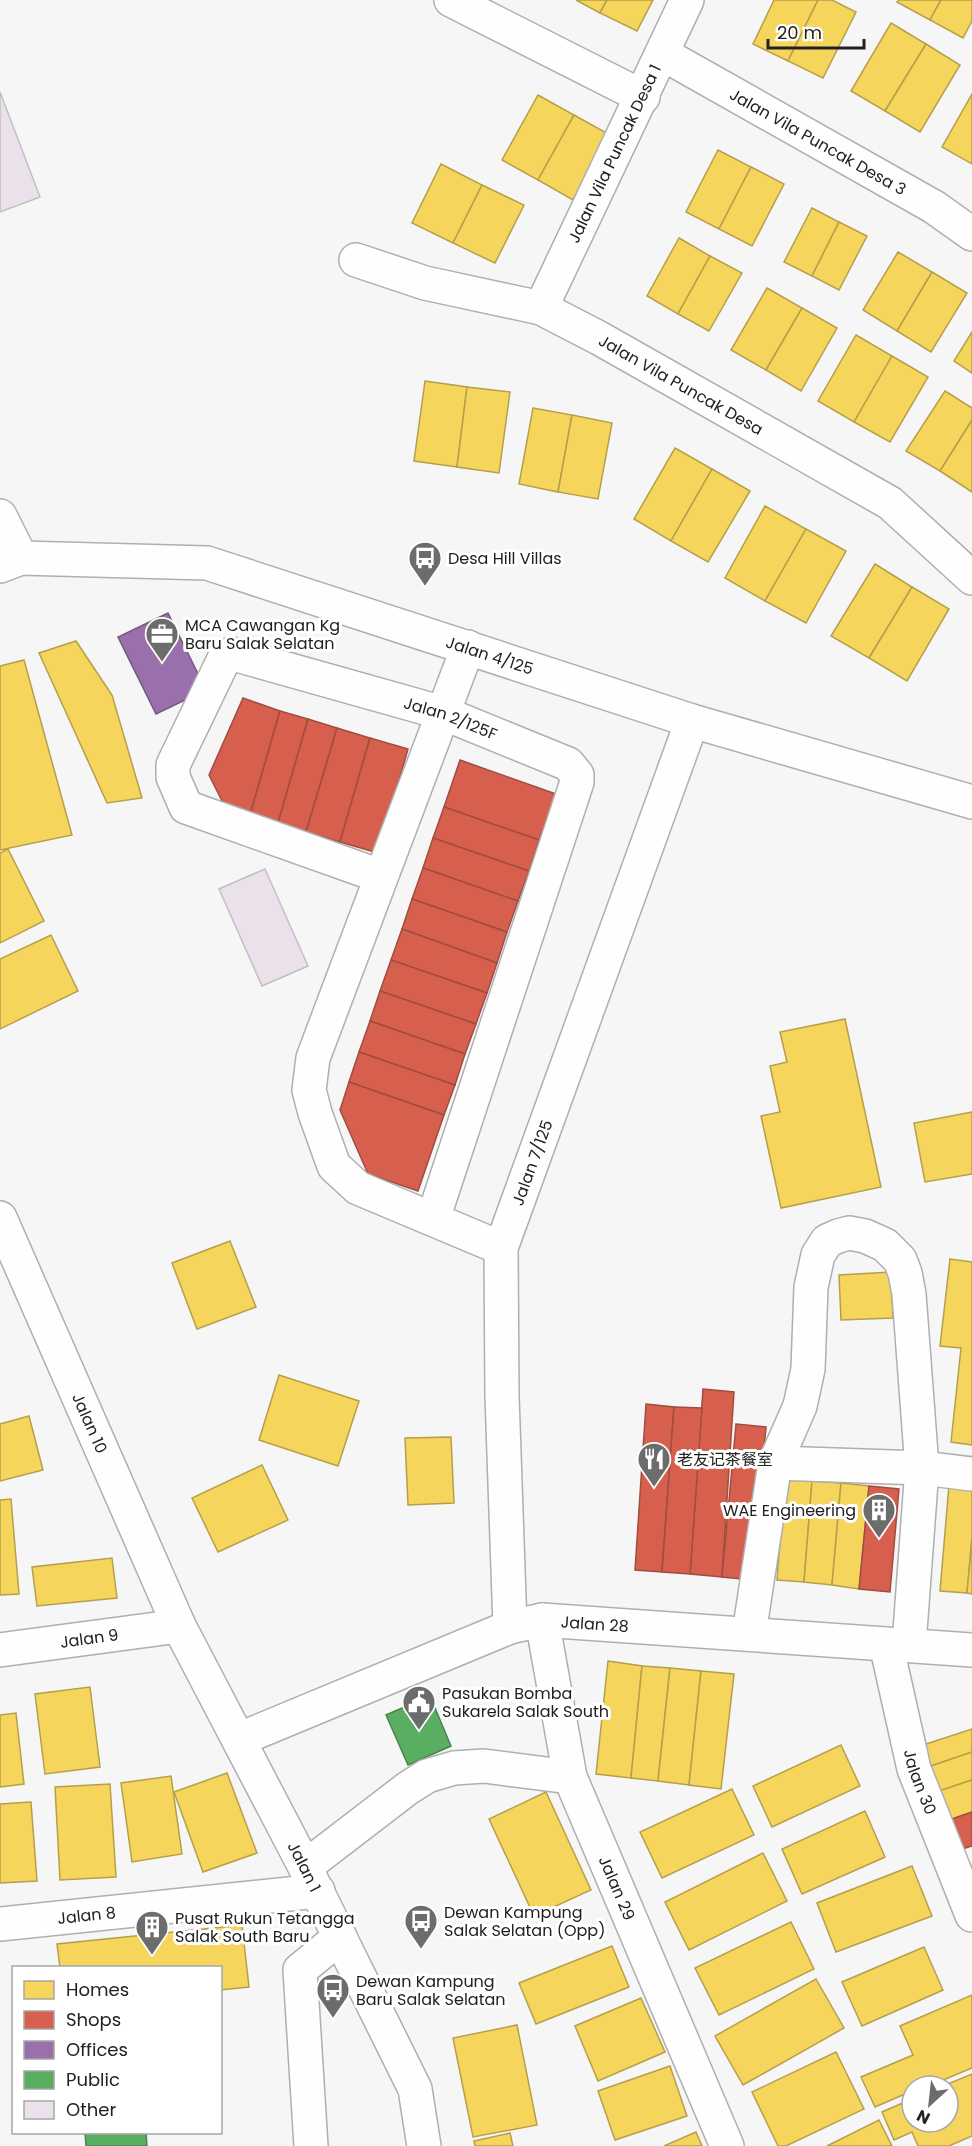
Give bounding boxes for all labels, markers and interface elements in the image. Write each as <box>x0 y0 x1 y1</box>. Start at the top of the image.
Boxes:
scale bar <box>768 12 864 50</box>
text: 20 m <box>777 20 822 45</box>
street label: Jalan Vila Puncak Desa 1 <box>562 60 666 247</box>
street label: Jalan Vila Puncak Desa 3 <box>726 82 910 201</box>
street label: Jalan Vila Puncak Desa <box>595 329 767 440</box>
bus stop icon: Desa Hill Villas <box>407 540 443 587</box>
place label: Desa Hill Villas <box>448 547 562 570</box>
place label: MCA Cawangan Kg Baru Salak Selatan <box>185 614 340 655</box>
office icon: MCA Cawangan Kg Baru Salak Selatan <box>144 616 180 663</box>
street label: Jalan 4/125 <box>443 630 537 680</box>
street label: Jalan 2/125F <box>401 691 501 745</box>
street label: Jalan 7/125 <box>506 1117 558 1209</box>
street label: Jalan 10 <box>67 1389 113 1457</box>
restaurant icon: 老友记茶餐室 <box>636 1441 672 1488</box>
place label: 老友记茶餐室 <box>677 1448 773 1471</box>
building icon: WAE Engineering <box>861 1492 897 1539</box>
place label: WAE Engineering <box>723 1499 856 1522</box>
street label: Jalan 28 <box>560 1610 629 1638</box>
street label: Jalan 9 <box>59 1623 120 1653</box>
place label: Pasukan Bomba Sukarela Salak South <box>442 1682 609 1723</box>
public building icon: Pasukan Bomba Sukarela Salak South <box>401 1684 437 1731</box>
street label: Jalan 30 <box>898 1747 942 1818</box>
street label: Jalan 1 <box>282 1837 327 1896</box>
street label: Jalan 29 <box>593 1852 641 1924</box>
street label: Jalan 8 <box>56 1901 117 1929</box>
place label: Dewan Kampung Salak Selatan (Opp) <box>444 1901 605 1942</box>
bus stop icon: Dewan Kampung Salak Selatan (Opp) <box>403 1903 439 1950</box>
place label: Pusat Rukun Tetangga Salak South Baru <box>175 1907 355 1948</box>
building icon: Pusat Rukun Tetangga Salak South Baru <box>134 1909 170 1956</box>
legend <box>12 1966 222 2134</box>
place label: Dewan Kampung Baru Salak Selatan <box>356 1970 506 2011</box>
bus stop icon: Dewan Kampung Baru Salak Selatan <box>315 1972 351 2019</box>
text: Homes <box>66 1977 129 2002</box>
text: Shops <box>66 2007 121 2032</box>
text: Offices <box>66 2037 128 2062</box>
text: Public <box>66 2067 120 2092</box>
north arrow <box>900 2074 960 2134</box>
text: Other <box>66 2097 116 2122</box>
text: N <box>913 2104 934 2130</box>

